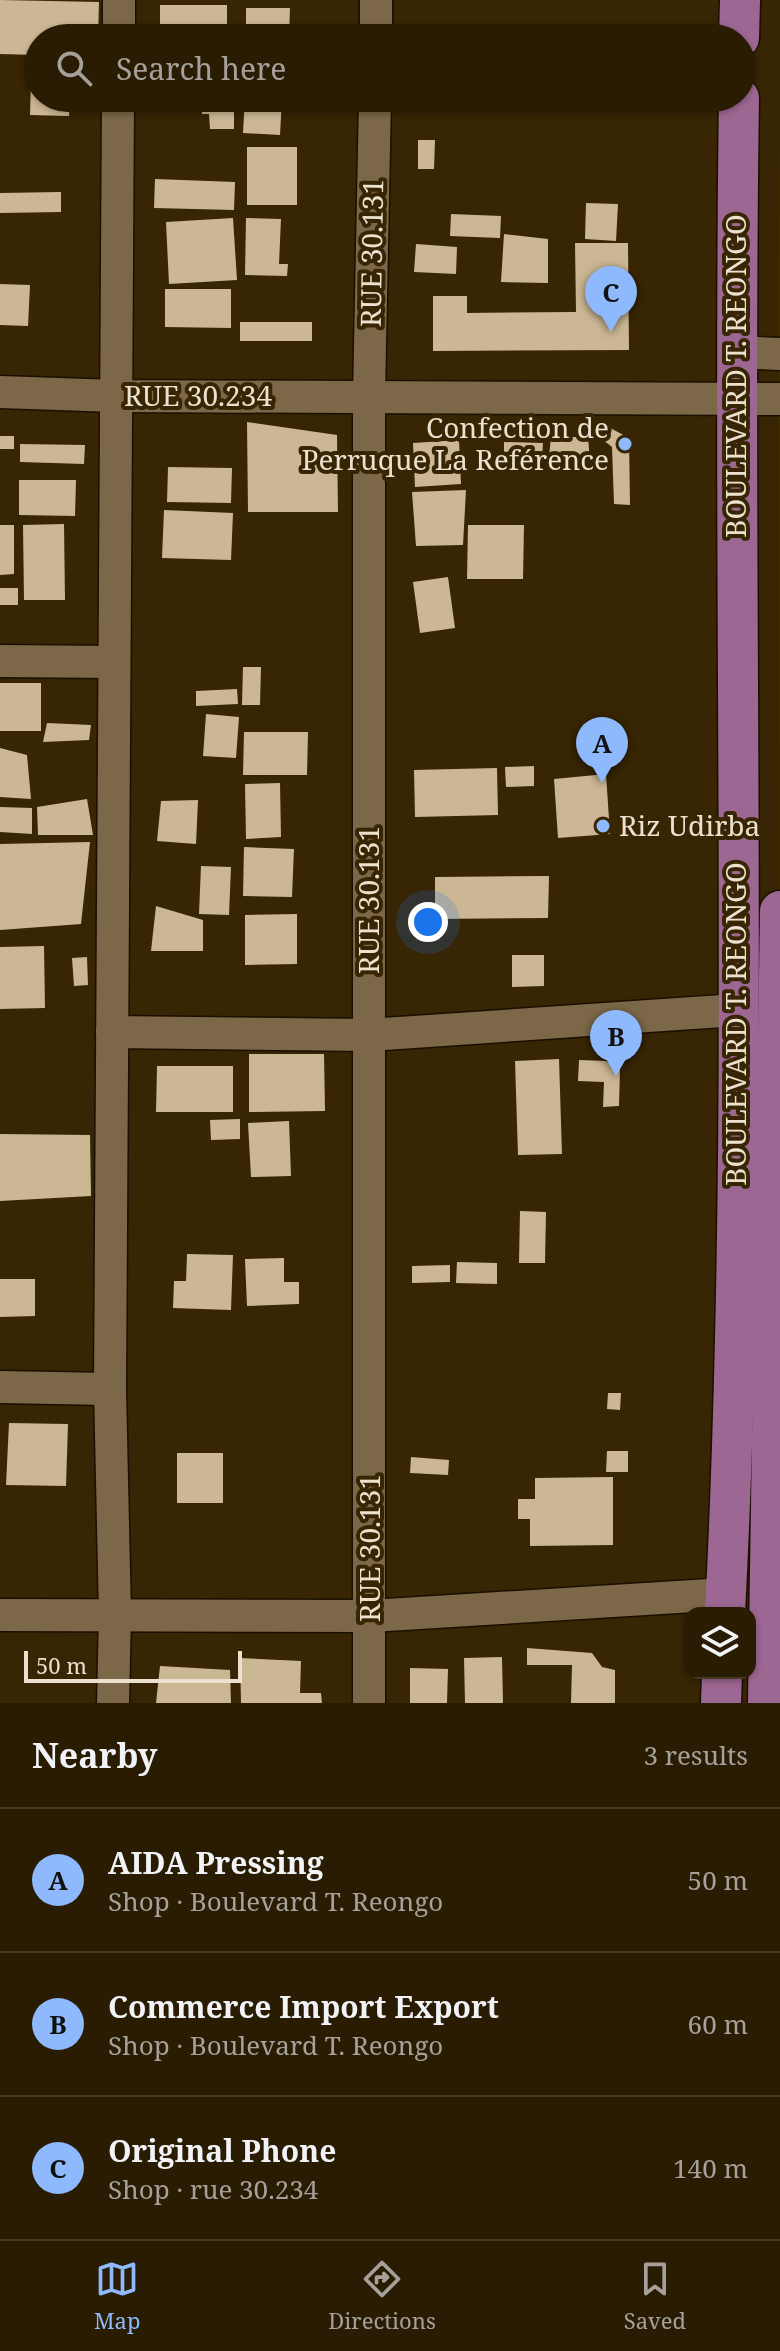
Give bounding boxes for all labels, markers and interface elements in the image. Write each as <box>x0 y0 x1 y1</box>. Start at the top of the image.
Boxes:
search box <box>24 24 756 112</box>
icon: search <box>52 46 96 90</box>
text: Search here <box>116 48 286 89</box>
street label: RUE 30.131 <box>351 179 391 327</box>
street label: BOULEVARD T. REONGO <box>716 214 754 538</box>
pin: C <box>585 266 637 332</box>
street label: RUE 30.234 <box>124 376 272 414</box>
place label: Confection de Perruque La Reférence <box>302 408 609 478</box>
marker: Confection de Perruque La Reférence <box>616 435 634 453</box>
pin: A <box>576 717 628 783</box>
place label: Riz Udirba <box>619 806 760 844</box>
marker: Riz Udirba <box>594 817 612 835</box>
street label: RUE 30.131 <box>349 826 387 974</box>
street label: BOULEVARD T. REONGO <box>716 862 754 1186</box>
your location <box>408 902 448 942</box>
pin: B <box>590 1010 642 1076</box>
street label: RUE 30.131 <box>350 1474 388 1622</box>
map controls <box>684 1607 756 1679</box>
button: layers <box>684 1607 756 1679</box>
scale bar <box>24 1647 242 1683</box>
text: 50 m <box>36 1650 87 1680</box>
text: Nearby <box>32 1732 158 1778</box>
text: 3 results <box>643 1737 748 1773</box>
text: AIDA Pressing <box>108 1842 324 1883</box>
text: A <box>48 1862 68 1898</box>
text: 50 m <box>688 1862 748 1898</box>
text: Shop · Boulevard T. Reongo <box>108 1883 443 1919</box>
text: Commerce Import Export <box>108 1986 499 2027</box>
text: B <box>49 2006 67 2042</box>
text: 60 m <box>688 2006 748 2042</box>
text: Shop · Boulevard T. Reongo <box>108 2027 443 2063</box>
text: Original Phone <box>108 2130 336 2171</box>
text: C <box>49 2150 67 2186</box>
text: 140 m <box>673 2150 748 2186</box>
text: Shop · rue 30.234 <box>108 2171 318 2207</box>
tab: Map <box>94 2257 140 2335</box>
tab: Directions <box>328 2257 436 2335</box>
tab: Saved <box>624 2257 686 2335</box>

